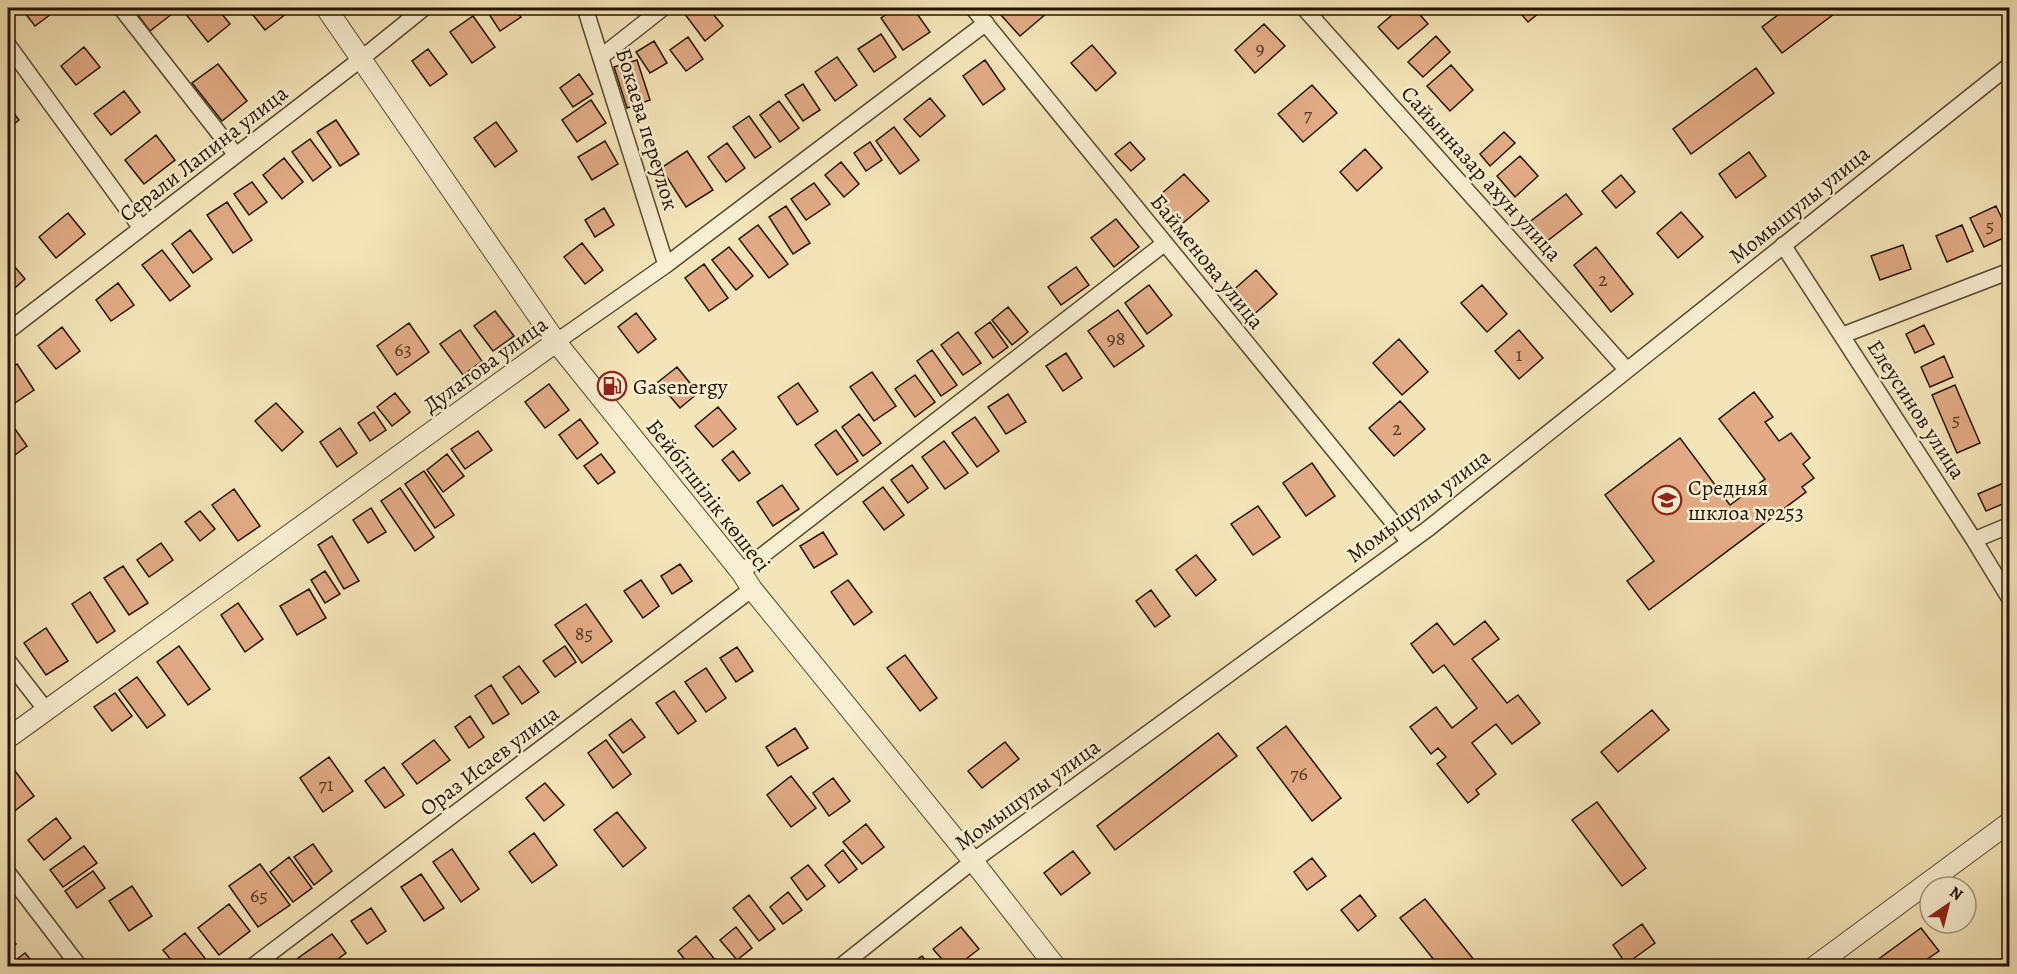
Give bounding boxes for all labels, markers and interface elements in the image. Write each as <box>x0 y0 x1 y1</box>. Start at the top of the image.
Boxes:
house number: 9 <box>1255 35 1265 62</box>
street label: Бокаева переулок <box>608 45 686 214</box>
street label: Серали Лапина улица <box>113 78 295 229</box>
street label: Сайынназар ахун улица <box>1394 79 1569 269</box>
house number: 7 <box>1304 101 1313 128</box>
street label: Момышулы улица <box>1723 138 1877 271</box>
street label: Байменова улица <box>1143 188 1272 336</box>
house number: 5 <box>1986 212 1994 239</box>
house number: 2 <box>1598 266 1608 293</box>
street label: Дулатова улица <box>417 309 555 420</box>
house number: 98 <box>1107 325 1125 352</box>
street label: Елеусинов улица <box>1860 334 1973 486</box>
house number: 63 <box>394 336 412 363</box>
house number: 1 <box>1516 341 1523 368</box>
fuel station icon: Gasenergy <box>596 370 628 402</box>
place label: Gasenergy <box>633 372 728 402</box>
house number: 5 <box>1952 406 1960 433</box>
street label: Бейбітшілік көшесі <box>639 413 777 578</box>
house number: 2 <box>1392 415 1402 442</box>
street label: Момышулы улица <box>1341 441 1497 570</box>
place label: Средняя шклоа №253 <box>1688 473 1804 528</box>
school or university icon: Средняя шклоа №253 <box>1651 484 1683 516</box>
house number: 85 <box>575 620 593 647</box>
street label: Ораз Исаев улица <box>414 698 566 823</box>
street label: Момышулы улица <box>949 731 1107 858</box>
house number: 76 <box>1290 760 1308 787</box>
house number: 71 <box>318 771 334 798</box>
north arrow <box>1918 875 1978 935</box>
text: N <box>1945 881 1967 906</box>
house number: 65 <box>250 882 268 909</box>

